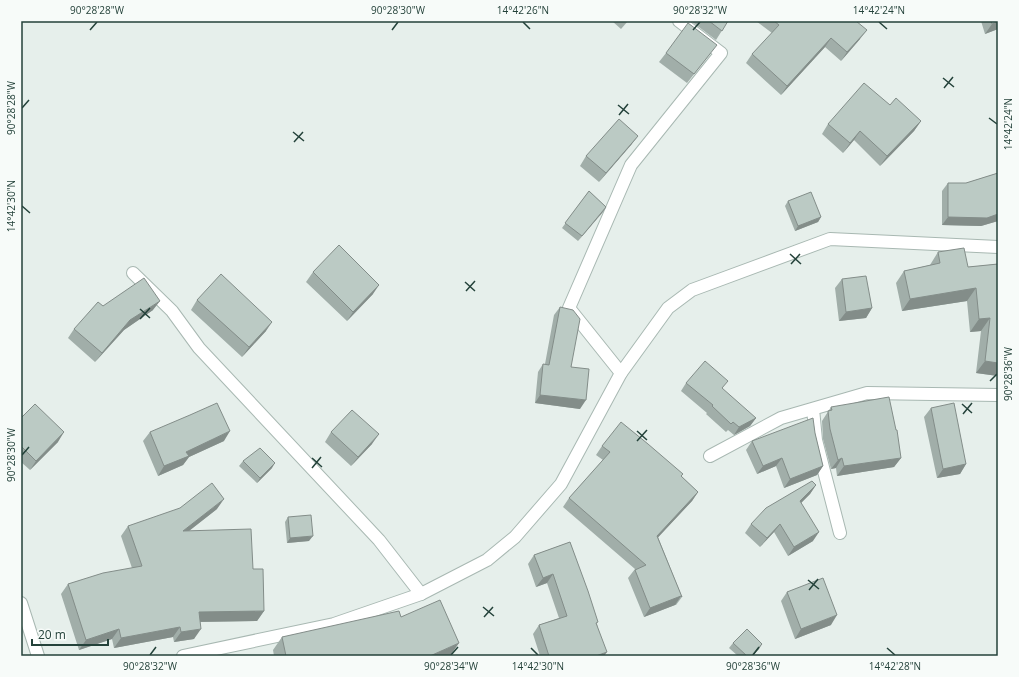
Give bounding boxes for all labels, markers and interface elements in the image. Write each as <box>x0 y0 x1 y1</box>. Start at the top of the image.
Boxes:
text: 90°28'28"W <box>70 3 125 17</box>
text: 90°28'30"W <box>371 3 426 17</box>
text: 14°42'26"N <box>497 3 549 17</box>
text: 90°28'32"W <box>673 3 728 17</box>
text: 14°42'24"N <box>853 3 905 17</box>
text: 90°28'28"W <box>4 80 18 135</box>
text: 14°42'24"N <box>1001 98 1015 150</box>
text: 14°42'30"N <box>4 180 18 232</box>
text: 90°28'36"W <box>1001 346 1015 401</box>
text: 90°28'30"W <box>4 427 18 482</box>
scale bar <box>32 621 108 647</box>
text: 20 m <box>38 626 66 643</box>
text: 90°28'32"W <box>123 659 178 673</box>
text: 90°28'34"W <box>424 659 479 673</box>
text: 14°42'30"N <box>512 659 564 673</box>
text: 90°28'36"W <box>726 659 781 673</box>
text: 14°42'28"N <box>869 659 921 673</box>

